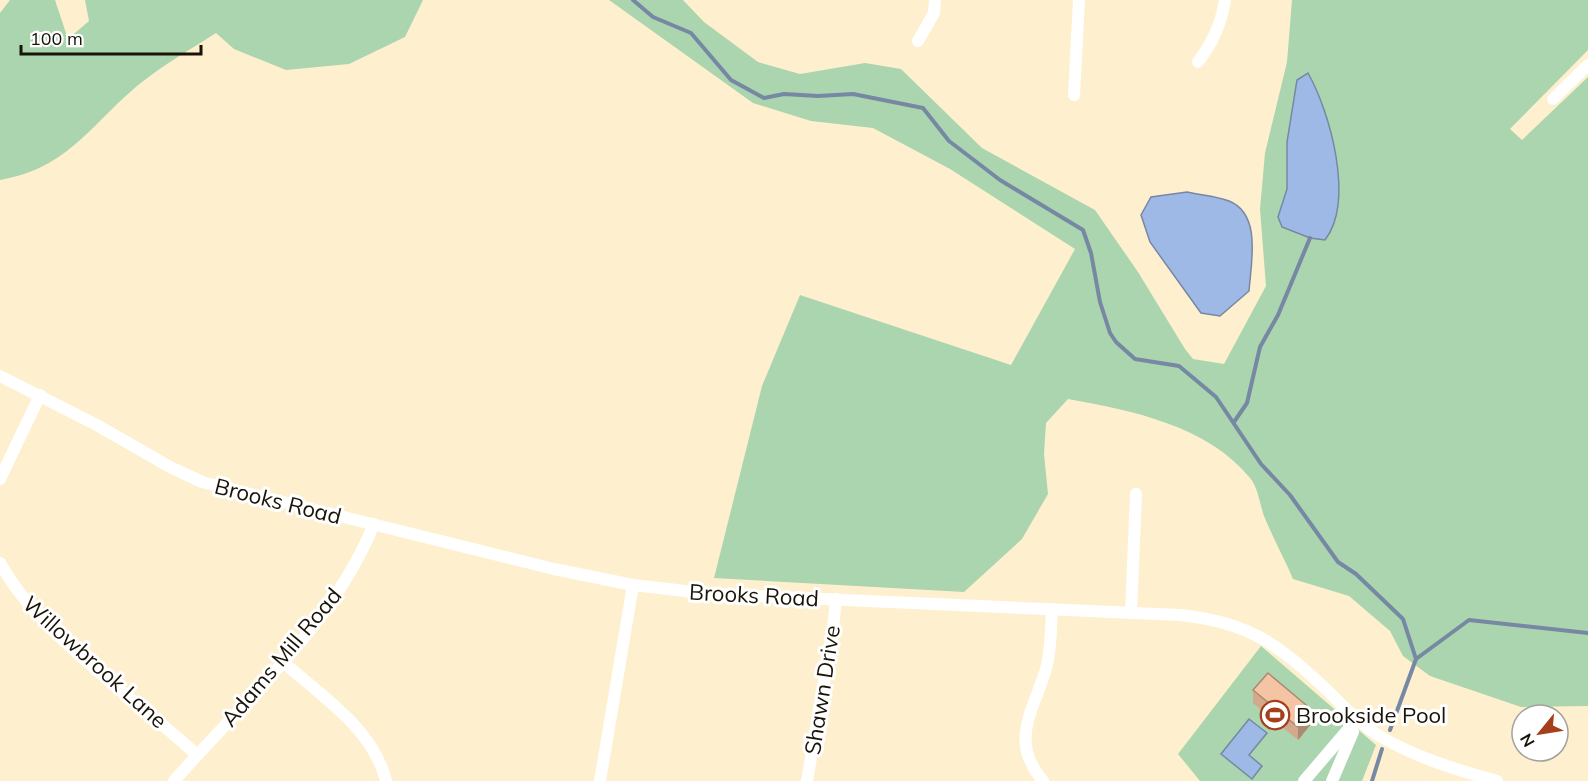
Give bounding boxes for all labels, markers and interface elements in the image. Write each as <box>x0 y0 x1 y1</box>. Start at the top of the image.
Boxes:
scale bar <box>21 18 201 56</box>
text: 100 m <box>30 27 83 50</box>
street label: Brooks Road <box>212 472 344 530</box>
street label: Brooks Road <box>689 578 819 612</box>
street label: Adams Mill Road <box>215 582 347 732</box>
street label: Willowbrook Lane <box>17 590 173 734</box>
street label: Shawn Drive <box>798 623 846 757</box>
sports icon: Brookside Pool <box>1259 699 1291 731</box>
place label: Brookside Pool <box>1296 701 1446 729</box>
north arrow <box>1510 703 1570 763</box>
text: N <box>1515 730 1539 751</box>

